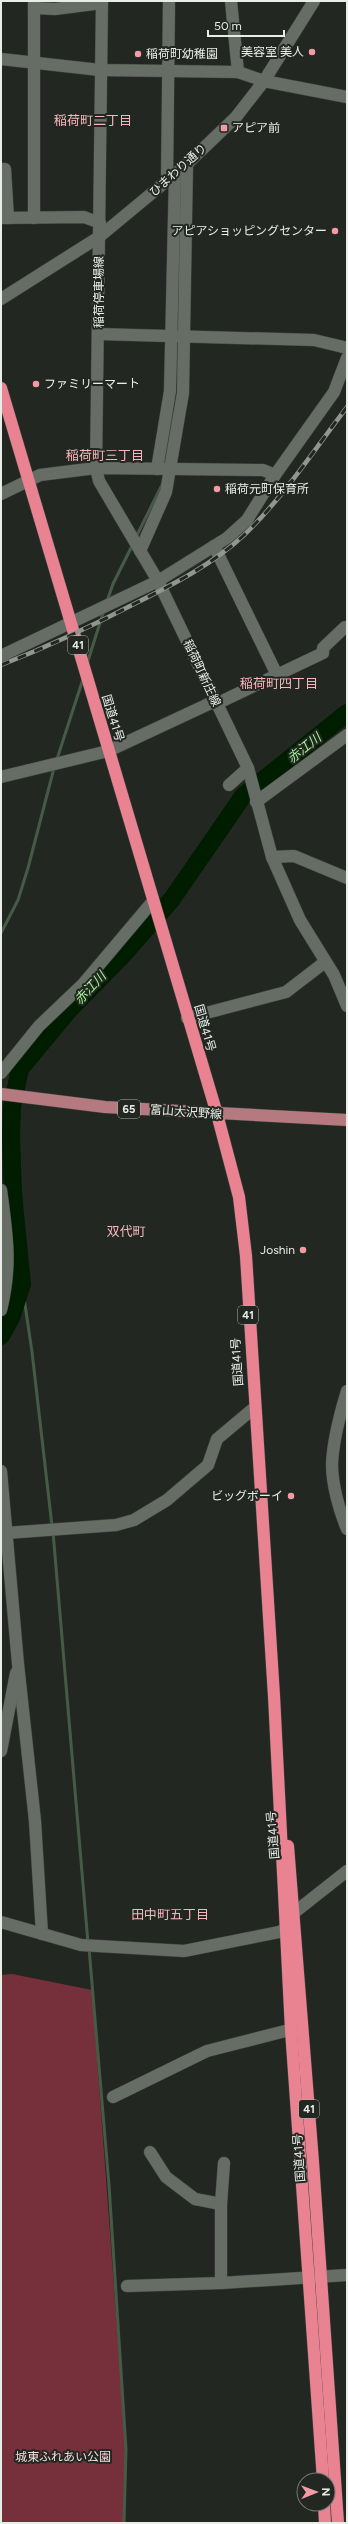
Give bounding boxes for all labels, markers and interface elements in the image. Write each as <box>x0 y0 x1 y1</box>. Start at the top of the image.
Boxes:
scale bar <box>208 12 284 38</box>
text: 50 m <box>214 19 242 33</box>
place label: 美容室 美人 <box>241 45 304 59</box>
place label: 稲荷町幼稚園 <box>146 47 218 61</box>
marker: 美容室 美人 <box>307 47 317 57</box>
marker: 稲荷町幼稚園 <box>133 49 143 59</box>
district label: 稲荷町二丁目 <box>54 113 132 128</box>
place label: アピア前 <box>232 121 280 135</box>
marker: アピア前 <box>219 123 229 133</box>
street label: ひまわり通り <box>147 141 209 199</box>
place label: アピアショッピングセンター <box>171 224 327 238</box>
marker: アピアショッピングセンター <box>330 226 340 236</box>
street label: 稲荷停車場線 <box>92 256 106 328</box>
place label: ファミリーマート <box>44 377 140 391</box>
marker: ファミリーマート <box>31 379 41 389</box>
district label: 稲荷町三丁目 <box>66 448 144 463</box>
place label: 稲荷元町保育所 <box>225 482 309 496</box>
marker: 稲荷元町保育所 <box>212 484 222 494</box>
road number: 41 <box>68 636 88 654</box>
street label: 稲荷町新庄線 <box>180 637 224 709</box>
district label: 稲荷町四丁目 <box>240 676 318 691</box>
street label: 国道41号 <box>99 693 127 743</box>
water label: 赤江川 <box>284 729 325 766</box>
water label: 赤江川 <box>71 967 110 1007</box>
street label: 国道41号 <box>192 1003 218 1053</box>
road number: 65 <box>118 1100 140 1118</box>
street label: 富山大沢野線 <box>150 1103 222 1121</box>
district label: 双代町 <box>106 1224 146 1239</box>
place label: Joshin <box>260 1243 295 1257</box>
marker: Joshin <box>298 1245 308 1255</box>
road number: 41 <box>238 1306 258 1324</box>
street label: 国道41号 <box>228 1337 246 1387</box>
place label: ビッグボーイ <box>211 1489 283 1503</box>
marker: ビッグボーイ <box>286 1491 296 1501</box>
street label: 国道41号 <box>264 1810 282 1860</box>
district label: 田中町五丁目 <box>131 1907 209 1922</box>
road number: 41 <box>299 2100 319 2118</box>
street label: 国道41号 <box>290 2133 308 2183</box>
park label: 城東ふれあい公園 <box>15 2450 111 2464</box>
north arrow <box>296 2472 336 2512</box>
text: N <box>319 2487 332 2496</box>

